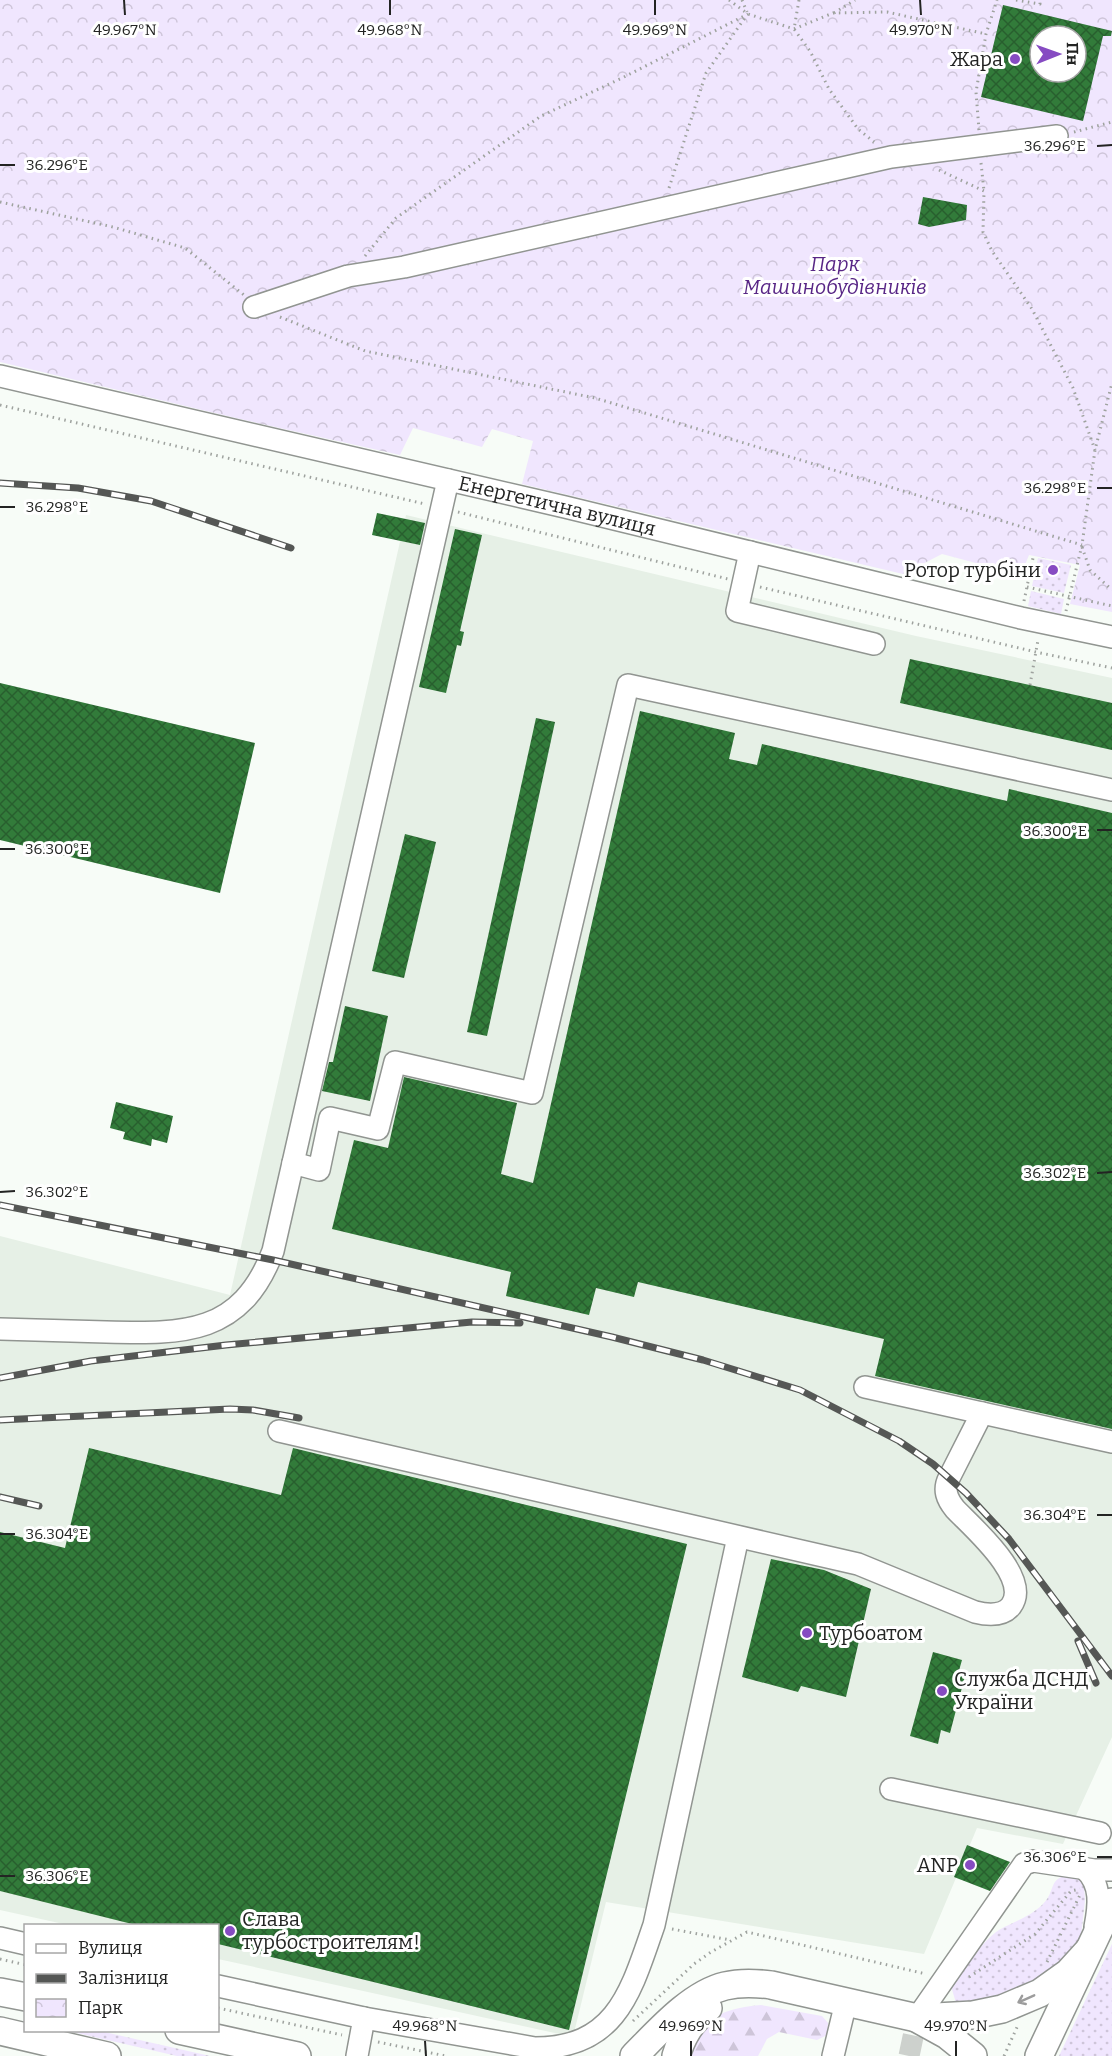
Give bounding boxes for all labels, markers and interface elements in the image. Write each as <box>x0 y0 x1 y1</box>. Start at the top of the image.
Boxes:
text: 49.967°N <box>93 21 157 39</box>
text: 49.968°N <box>358 21 423 39</box>
text: 49.969°N <box>623 21 687 39</box>
text: 49.970°N <box>889 21 953 39</box>
north arrow <box>1028 24 1088 84</box>
text: Пн <box>1063 42 1082 66</box>
place label: Жара <box>950 47 1003 71</box>
marker: Жара <box>1008 52 1022 66</box>
text: 36.296°E <box>1024 137 1086 155</box>
text: 36.296°E <box>26 156 88 174</box>
park label: Парк Машинобудівників <box>743 252 927 299</box>
street label: Енергетична вулиця <box>456 471 658 541</box>
text: 36.298°E <box>1024 479 1086 497</box>
text: 36.298°E <box>26 498 88 516</box>
place label: Ротор турбіни <box>904 558 1041 582</box>
marker: Ротор турбіни <box>1046 563 1060 577</box>
text: 36.300°E <box>1023 822 1087 840</box>
text: 36.300°E <box>25 840 89 858</box>
text: 36.302°E <box>1024 1164 1086 1182</box>
text: 36.302°E <box>26 1183 88 1201</box>
text: 36.304°E <box>1024 1506 1086 1524</box>
text: 36.304°E <box>26 1525 88 1543</box>
place label: Турбоатом <box>819 1621 923 1645</box>
marker: Турбоатом <box>800 1626 814 1640</box>
place label: Служба ДСНД України <box>954 1667 1089 1714</box>
marker: Служба ДСНД України <box>935 1684 949 1698</box>
text: 36.306°E <box>1024 1848 1086 1866</box>
place label: ANP <box>917 1853 958 1877</box>
marker: ANP <box>963 1858 977 1872</box>
text: 36.306°E <box>26 1867 88 1885</box>
place label: Слава турбостроителям! <box>242 1907 420 1954</box>
legend <box>24 1924 219 2032</box>
marker: Слава турбостроителям! <box>223 1924 237 1938</box>
text: Вулиця <box>78 1937 142 1959</box>
text: Залізниця <box>78 1967 169 1989</box>
one-way arrow <box>1018 1994 1036 2005</box>
text: Парк <box>78 1997 123 2019</box>
text: 49.968°N <box>393 2017 458 2035</box>
text: 49.969°N <box>659 2017 723 2035</box>
text: 49.970°N <box>924 2017 988 2035</box>

